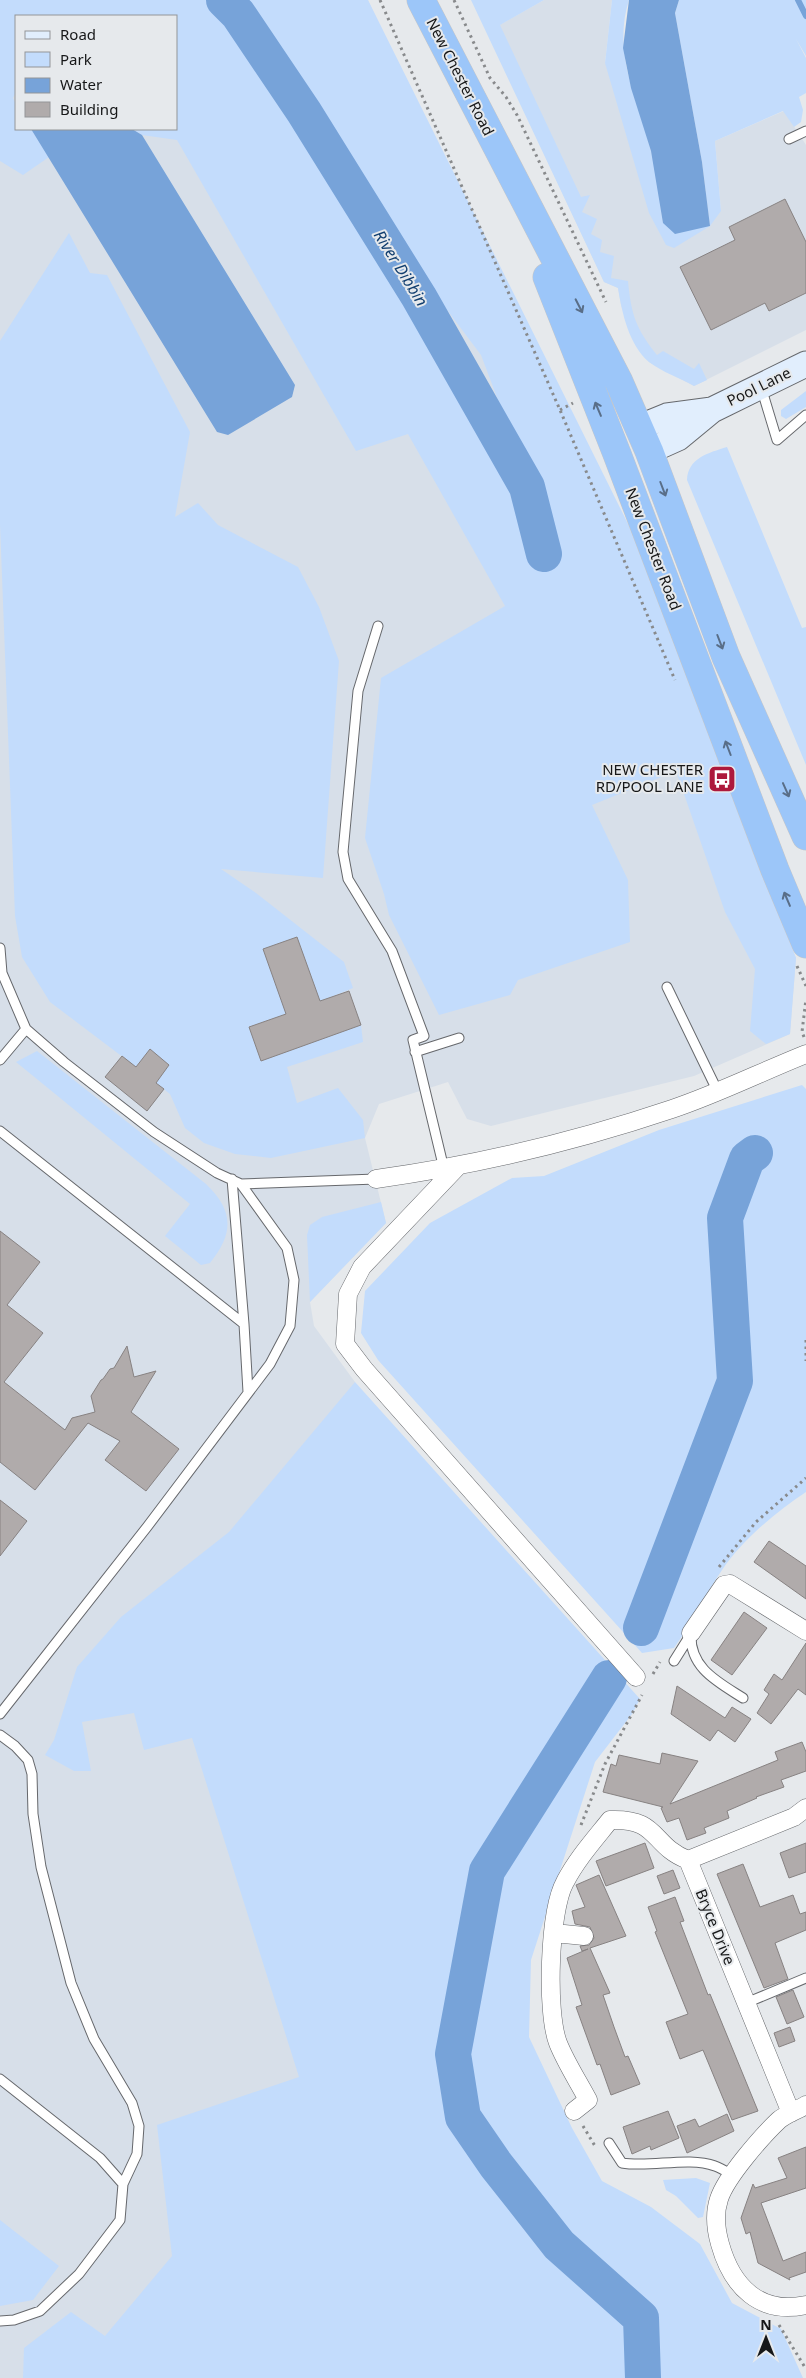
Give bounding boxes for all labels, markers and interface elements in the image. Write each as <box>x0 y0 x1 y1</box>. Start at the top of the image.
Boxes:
street label: New Chester Road <box>423 14 499 139</box>
legend <box>15 15 178 130</box>
text: Road <box>60 24 96 44</box>
text: Park <box>60 49 92 69</box>
text: Water <box>60 74 102 94</box>
text: Building <box>60 99 118 119</box>
water label: River Dibbin <box>369 226 433 310</box>
one-way arrow <box>575 298 584 313</box>
street label: Pool Lane <box>723 362 794 410</box>
one-way arrow <box>592 402 602 417</box>
one-way arrow <box>659 481 668 497</box>
street label: New Chester Road <box>621 485 687 613</box>
one-way arrow <box>717 634 726 649</box>
one-way arrow <box>722 740 731 755</box>
place label: NEW CHESTER RD/POOL LANE <box>596 759 704 796</box>
bus stop icon: NEW CHESTER RD/POOL LANE <box>707 764 737 794</box>
one-way arrow <box>782 782 791 797</box>
one-way arrow <box>782 892 791 907</box>
street label: Bryce Drive <box>692 1886 740 1968</box>
north arrow <box>741 2313 791 2363</box>
text: N <box>760 2315 772 2334</box>

